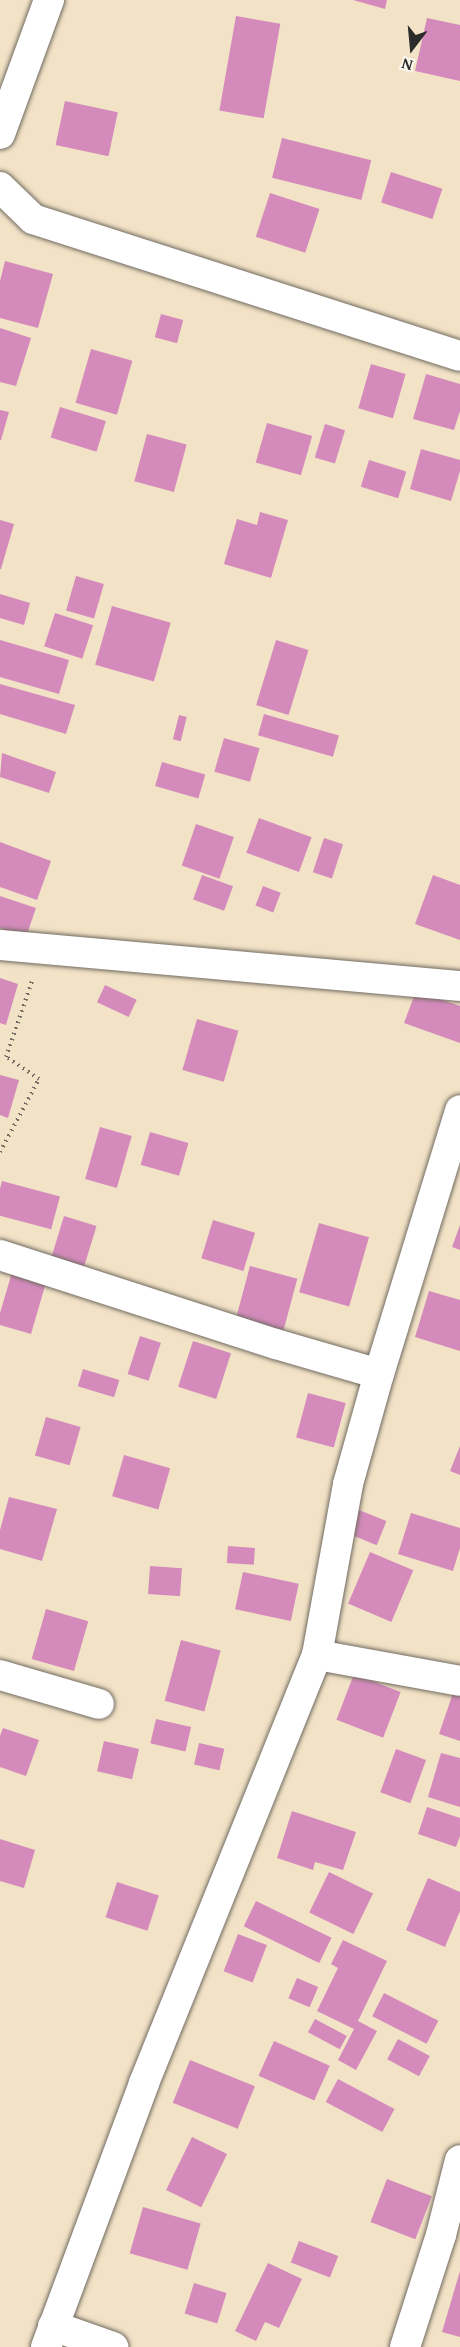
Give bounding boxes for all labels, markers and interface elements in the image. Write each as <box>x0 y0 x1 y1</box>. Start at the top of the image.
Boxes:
north arrow <box>382 18 442 78</box>
text: N <box>399 52 415 78</box>

